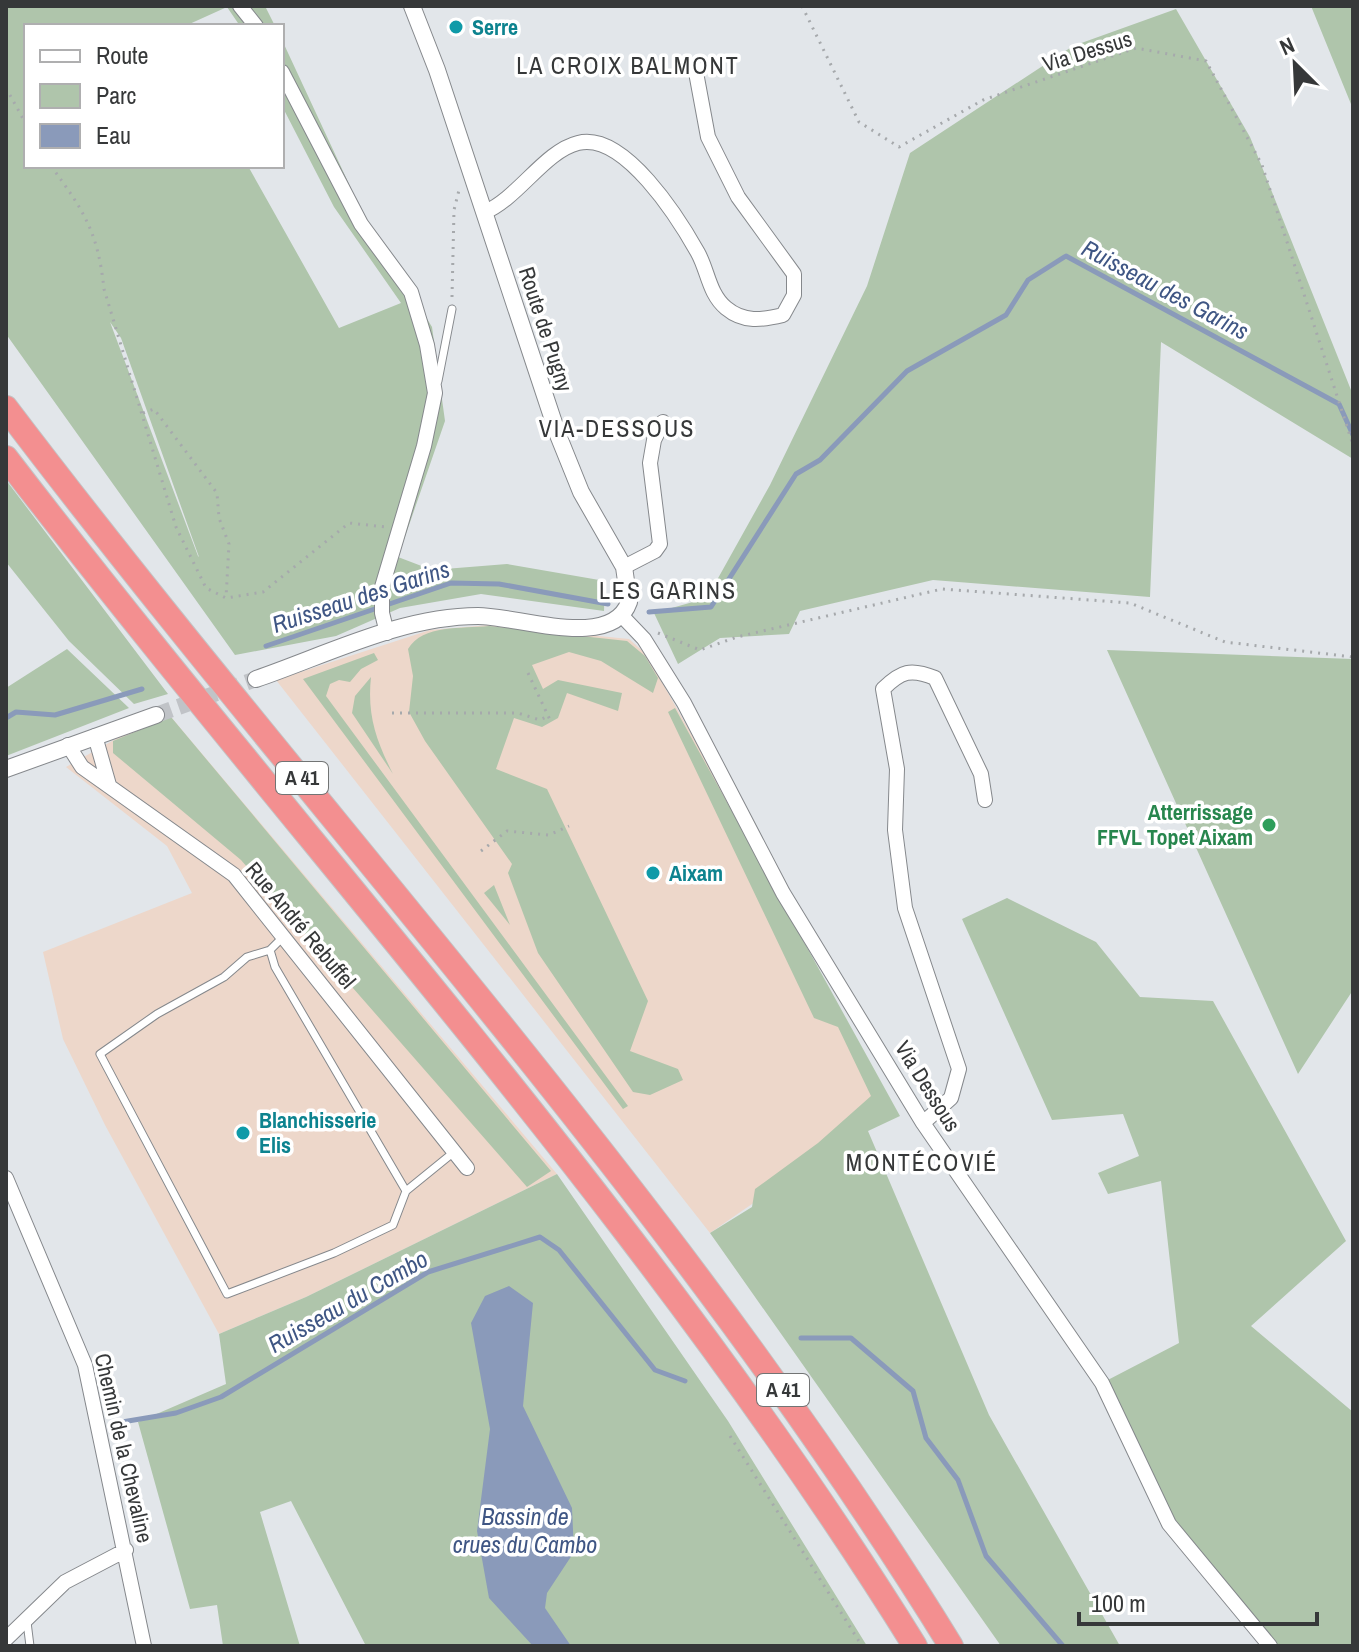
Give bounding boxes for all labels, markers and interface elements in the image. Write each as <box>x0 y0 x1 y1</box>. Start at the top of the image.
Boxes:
place label: Serre <box>472 12 518 42</box>
marker: Serre <box>447 18 465 36</box>
street label: Via Dessus <box>1039 23 1135 79</box>
legend <box>24 24 284 168</box>
north arrow <box>1255 24 1335 104</box>
text: N <box>1275 29 1299 62</box>
text: Route <box>96 39 149 71</box>
district label: LA CROIX BALMONT <box>516 49 740 81</box>
text: Parc <box>96 79 137 111</box>
text: Eau <box>96 119 131 151</box>
water label: Ruisseau des Garins <box>1076 232 1255 347</box>
street label: Route de Pugny <box>512 263 580 395</box>
district label: VIA-DESSOUS <box>539 412 695 444</box>
water label: Ruisseau des Garins <box>268 552 454 640</box>
district label: LES GARINS <box>599 574 737 606</box>
road number: A 41 <box>276 762 328 794</box>
place label: Atterrissage FFVL Topet Aixam <box>1097 797 1253 852</box>
marker: Atterrissage FFVL Topet Aixam <box>1260 816 1278 834</box>
street label: Rue André Rebuffel <box>239 855 363 995</box>
place label: Aixam <box>669 858 723 888</box>
marker: Aixam <box>644 864 662 882</box>
street label: Via Dessous <box>888 1035 968 1137</box>
place label: Blanchisserie Elis <box>259 1105 376 1160</box>
marker: Blanchisserie Elis <box>234 1124 252 1142</box>
district label: MONTÉCOVIÉ <box>846 1146 998 1178</box>
water label: Ruisseau du Combo <box>262 1242 433 1360</box>
street label: Chemin de la Chevaline <box>88 1350 160 1546</box>
road number: A 41 <box>757 1374 809 1406</box>
water label: Bassin de crues du Cambo <box>453 1500 597 1560</box>
scale bar <box>1079 1576 1317 1626</box>
text: 100 m <box>1091 1587 1146 1619</box>

